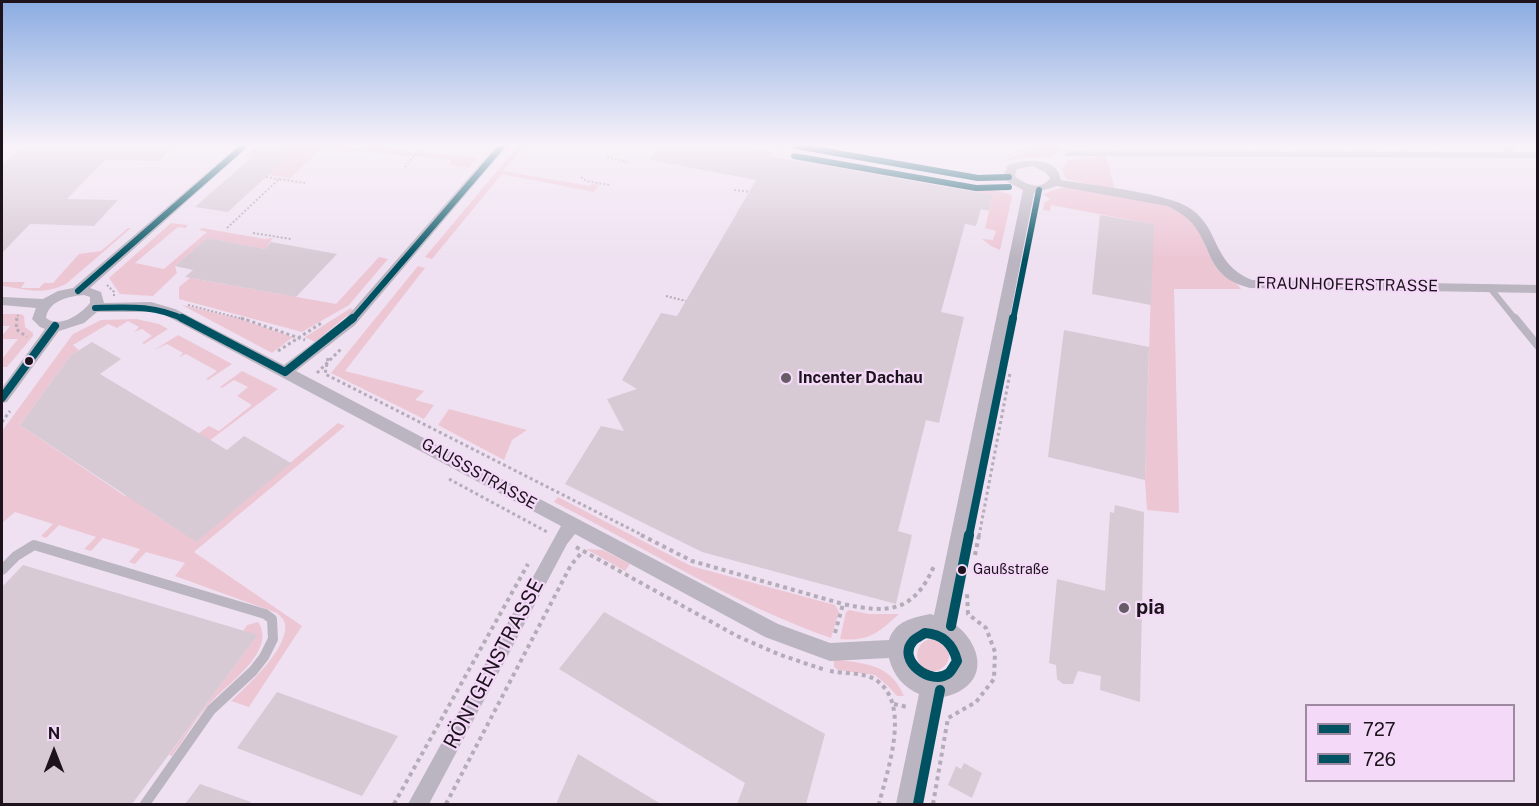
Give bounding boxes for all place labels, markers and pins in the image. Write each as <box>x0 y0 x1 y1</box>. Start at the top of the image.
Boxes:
unlabelled marker <box>23 355 35 367</box>
place label: Incenter Dachau <box>798 368 923 388</box>
marker: Incenter Dachau <box>779 371 793 385</box>
place label: Gaußstraße <box>973 562 1049 578</box>
marker: Gaußstraße <box>956 564 968 576</box>
place label: pia <box>1136 596 1165 620</box>
marker: pia <box>1117 601 1131 615</box>

